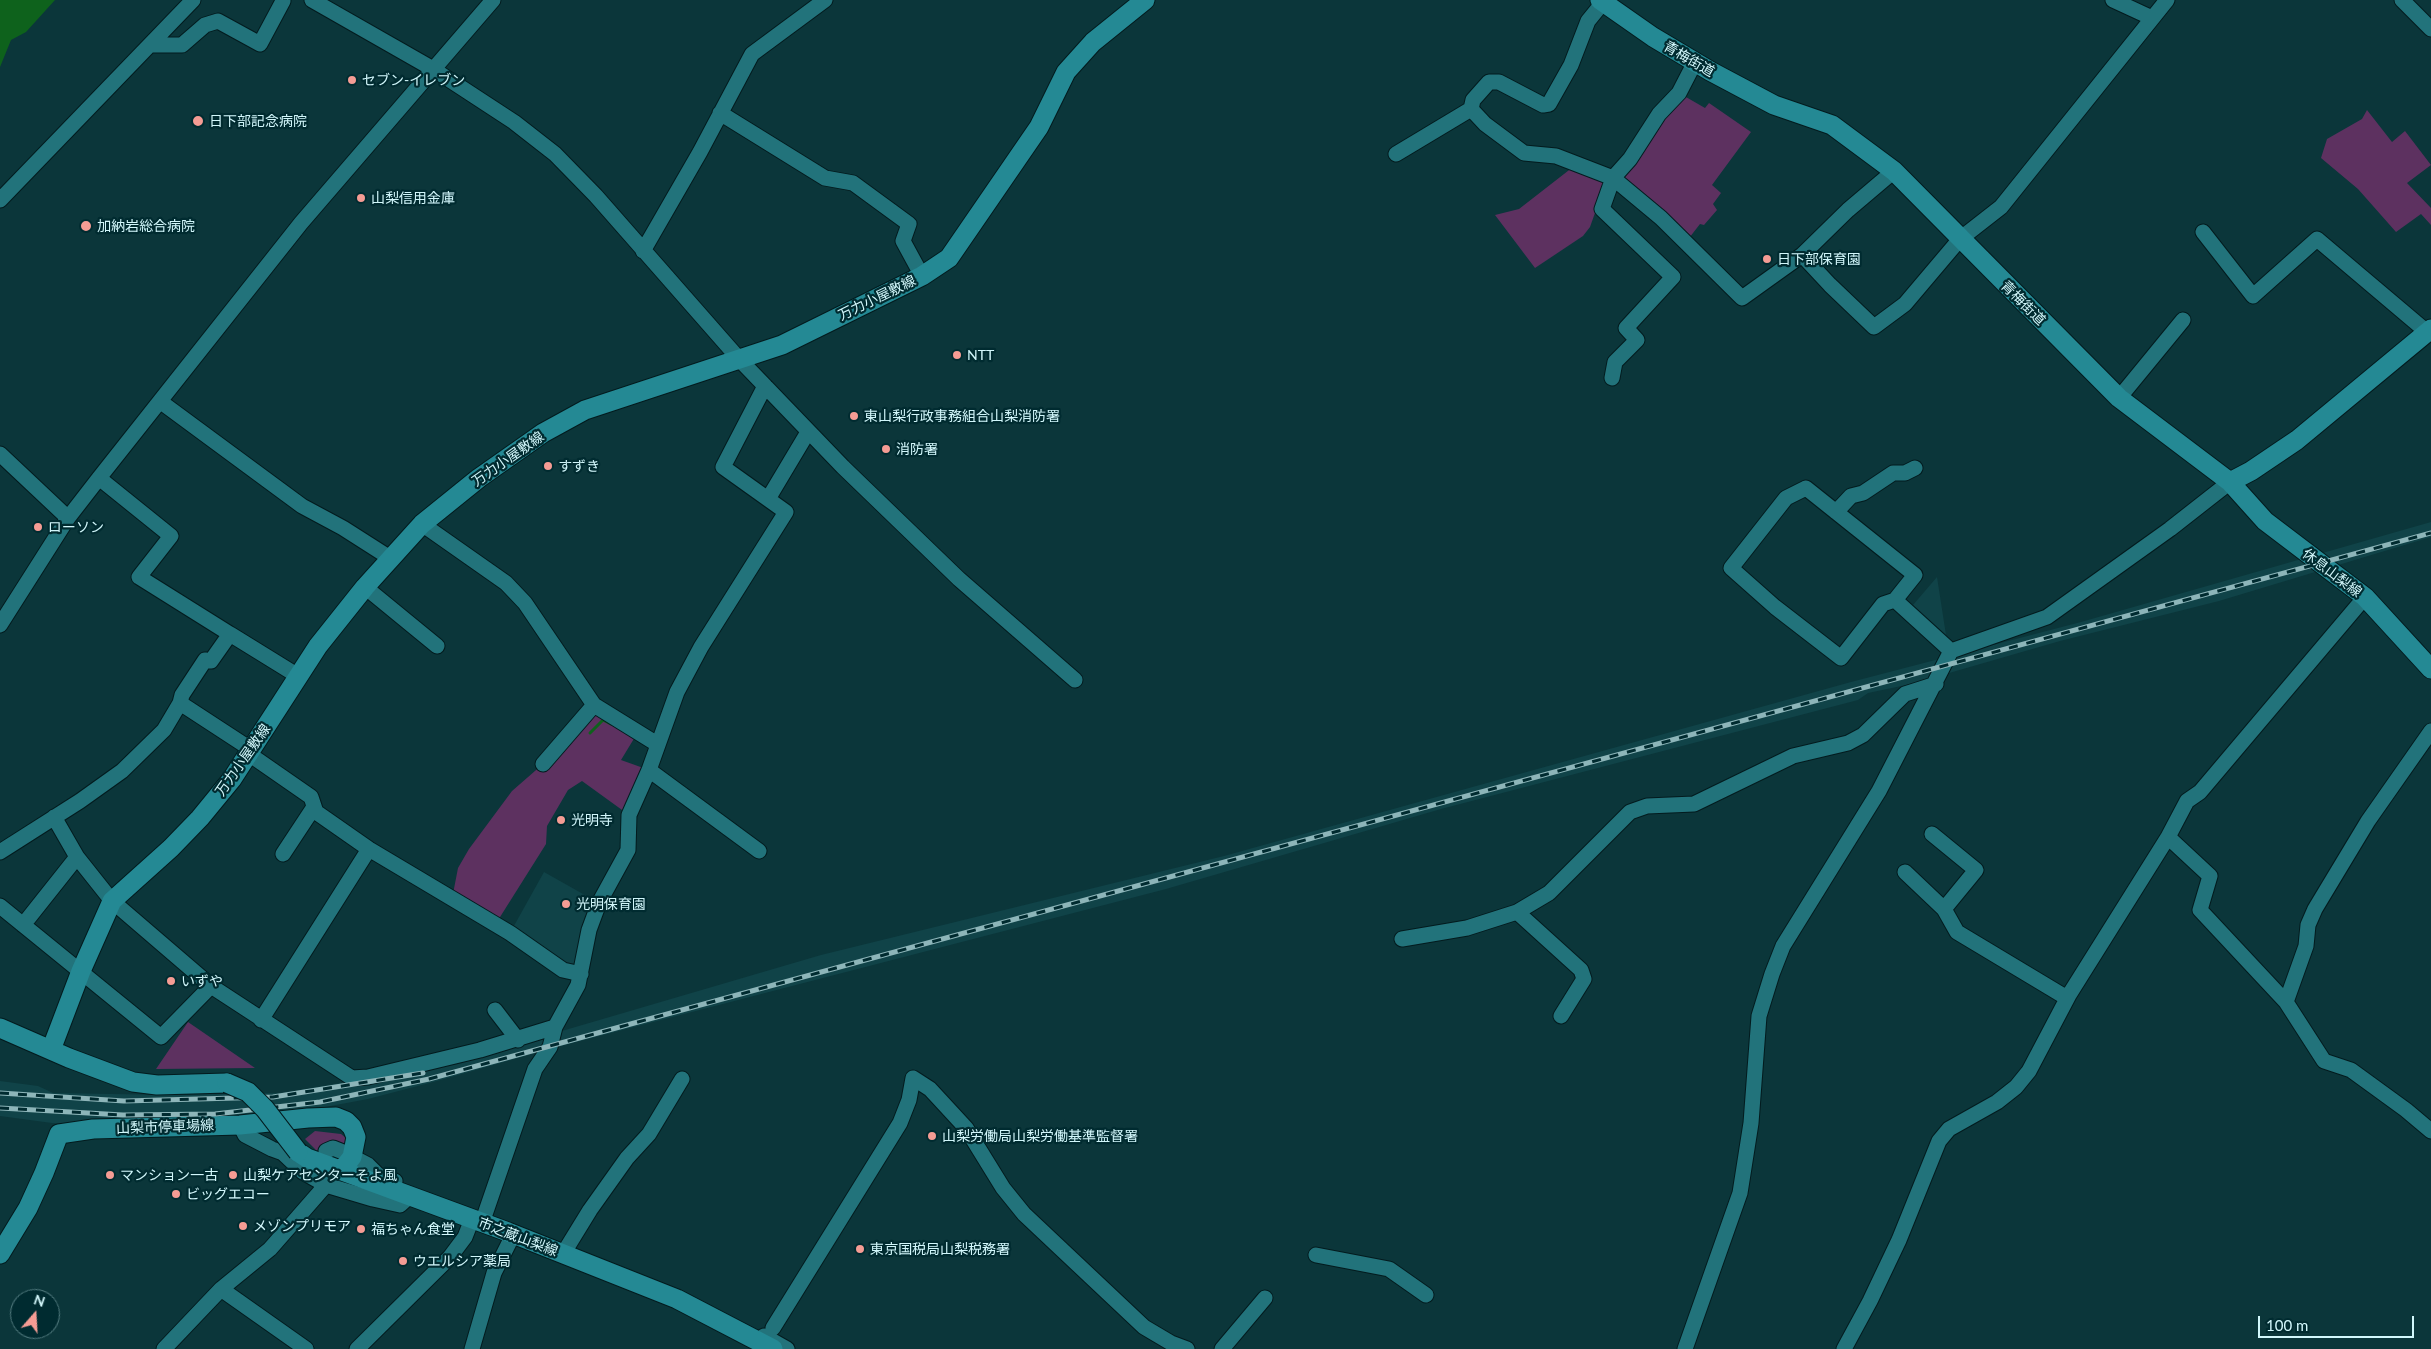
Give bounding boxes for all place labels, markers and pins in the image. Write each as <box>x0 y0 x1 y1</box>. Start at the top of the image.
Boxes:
place label: セブン-イレブン <box>362 72 465 88</box>
marker: セブン-イレブン <box>346 74 358 86</box>
place label: 日下部記念病院 <box>209 113 307 129</box>
marker: 日下部記念病院 <box>191 114 205 128</box>
place label: 山梨信用金庫 <box>371 190 455 206</box>
marker: 山梨信用金庫 <box>355 192 367 204</box>
place label: 加納岩総合病院 <box>97 218 195 234</box>
marker: 加納岩総合病院 <box>79 219 93 233</box>
place label: 日下部保育園 <box>1777 251 1861 267</box>
marker: 日下部保育園 <box>1761 253 1773 265</box>
place label: NTT <box>967 347 994 363</box>
marker: NTT <box>951 349 963 361</box>
place label: 東山梨行政事務組合山梨消防署 <box>864 408 1060 424</box>
marker: 東山梨行政事務組合山梨消防署 <box>848 410 860 422</box>
place label: 消防署 <box>896 441 938 457</box>
marker: 消防署 <box>880 443 892 455</box>
place label: すずき <box>558 458 600 474</box>
marker: すずき <box>542 460 554 472</box>
place label: ローソン <box>48 519 104 535</box>
marker: ローソン <box>32 521 44 533</box>
place label: 光明寺 <box>571 812 613 828</box>
marker: 光明寺 <box>555 814 567 826</box>
place label: 光明保育園 <box>576 896 646 912</box>
marker: 光明保育園 <box>560 898 572 910</box>
place label: いずや <box>181 973 223 989</box>
marker: いずや <box>165 975 177 987</box>
place label: 山梨労働局山梨労働基準監督署 <box>942 1128 1138 1144</box>
marker: 山梨労働局山梨労働基準監督署 <box>926 1130 938 1142</box>
place label: マンション一古 <box>120 1167 218 1183</box>
place label: 山梨ケアセンターそよ風 <box>243 1167 397 1183</box>
marker: マンション一古 <box>104 1169 116 1181</box>
marker: 山梨ケアセンターそよ風 <box>227 1169 239 1181</box>
place label: ビッグエコー <box>186 1186 270 1202</box>
marker: ビッグエコー <box>170 1188 182 1200</box>
place label: メゾンプリモア <box>253 1218 351 1234</box>
marker: メゾンプリモア <box>237 1220 249 1232</box>
place label: 福ちゃん食堂 <box>371 1221 455 1237</box>
marker: 福ちゃん食堂 <box>355 1223 367 1235</box>
place label: 東京国税局山梨税務署 <box>870 1241 1010 1257</box>
marker: 東京国税局山梨税務署 <box>854 1243 866 1255</box>
place label: ウエルシア薬局 <box>413 1253 511 1269</box>
marker: ウエルシア薬局 <box>397 1255 409 1267</box>

